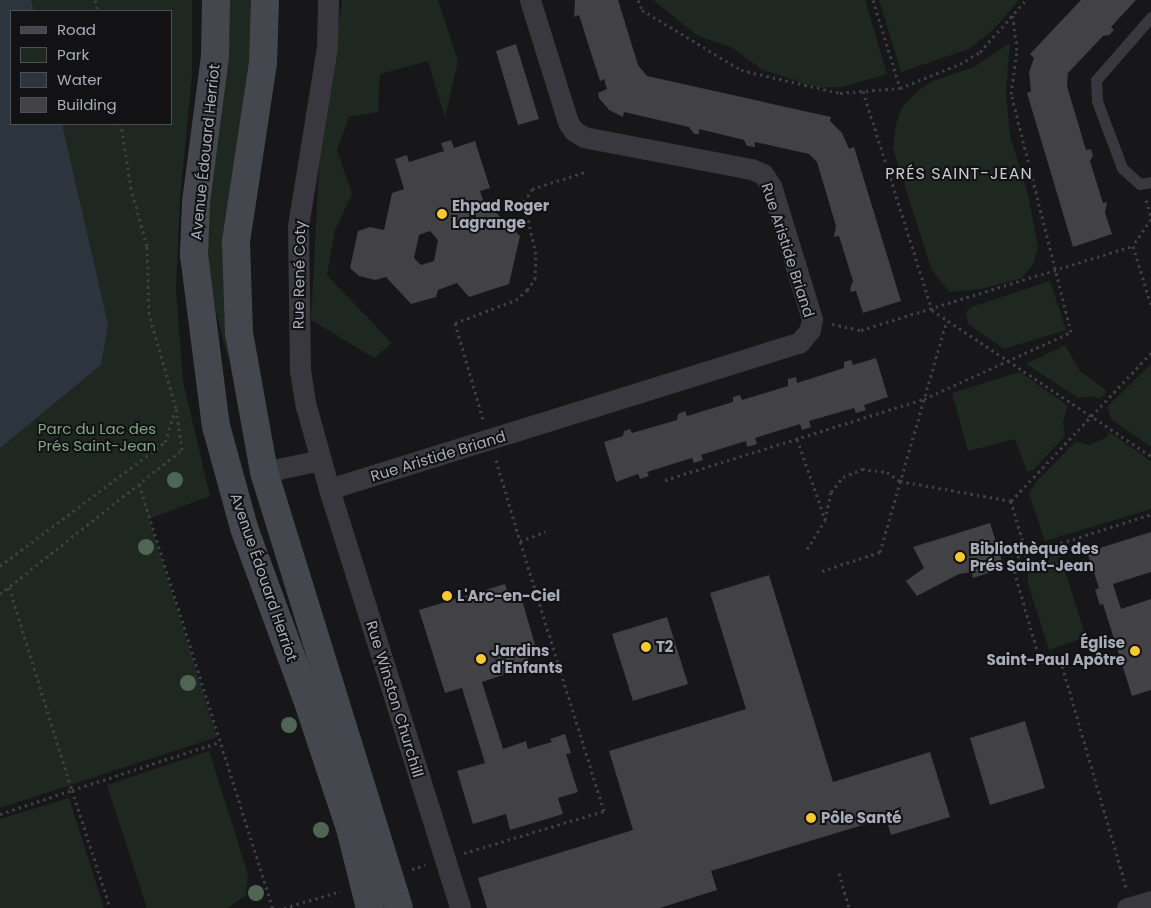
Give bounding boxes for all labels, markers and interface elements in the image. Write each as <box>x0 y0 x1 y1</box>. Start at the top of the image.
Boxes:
legend <box>10 10 172 125</box>
text: Road <box>57 19 96 40</box>
text: Park <box>57 44 89 65</box>
street label: Avenue Édouard Herriot <box>187 63 223 241</box>
text: Water <box>57 69 102 90</box>
text: Building <box>57 94 117 115</box>
district label: PRÉS SAINT-JEAN <box>883 164 1035 184</box>
street label: Rue Aristide Briand <box>758 181 818 319</box>
place label: Ehpad Roger Lagrange <box>452 196 549 231</box>
marker: Ehpad Roger Lagrange <box>436 208 448 220</box>
street label: Rue René Coty <box>289 221 309 329</box>
park label: Parc du Lac des Prés Saint-Jean <box>38 419 156 454</box>
street label: Rue Aristide Briand <box>368 427 508 485</box>
street label: Avenue Édouard Herriot <box>227 490 301 664</box>
place label: Bibliothèque des Prés Saint-Jean <box>970 539 1099 574</box>
marker: Bibliothèque des Prés Saint-Jean <box>954 551 966 563</box>
place label: L'Arc-en-Ciel <box>457 587 560 605</box>
marker: L'Arc-en-Ciel <box>441 590 453 602</box>
street label: Rue Winston Churchill <box>363 619 427 779</box>
place label: Église Saint-Paul Apôtre <box>986 633 1125 668</box>
place label: T2 <box>656 638 673 656</box>
place label: Jardins d'Enfants <box>491 641 563 676</box>
marker: T2 <box>640 641 652 653</box>
marker: Église Saint-Paul Apôtre <box>1129 645 1141 657</box>
marker: Jardins d'Enfants <box>475 653 487 665</box>
place label: Pôle Santé <box>821 809 902 827</box>
marker: Pôle Santé <box>805 812 817 824</box>

